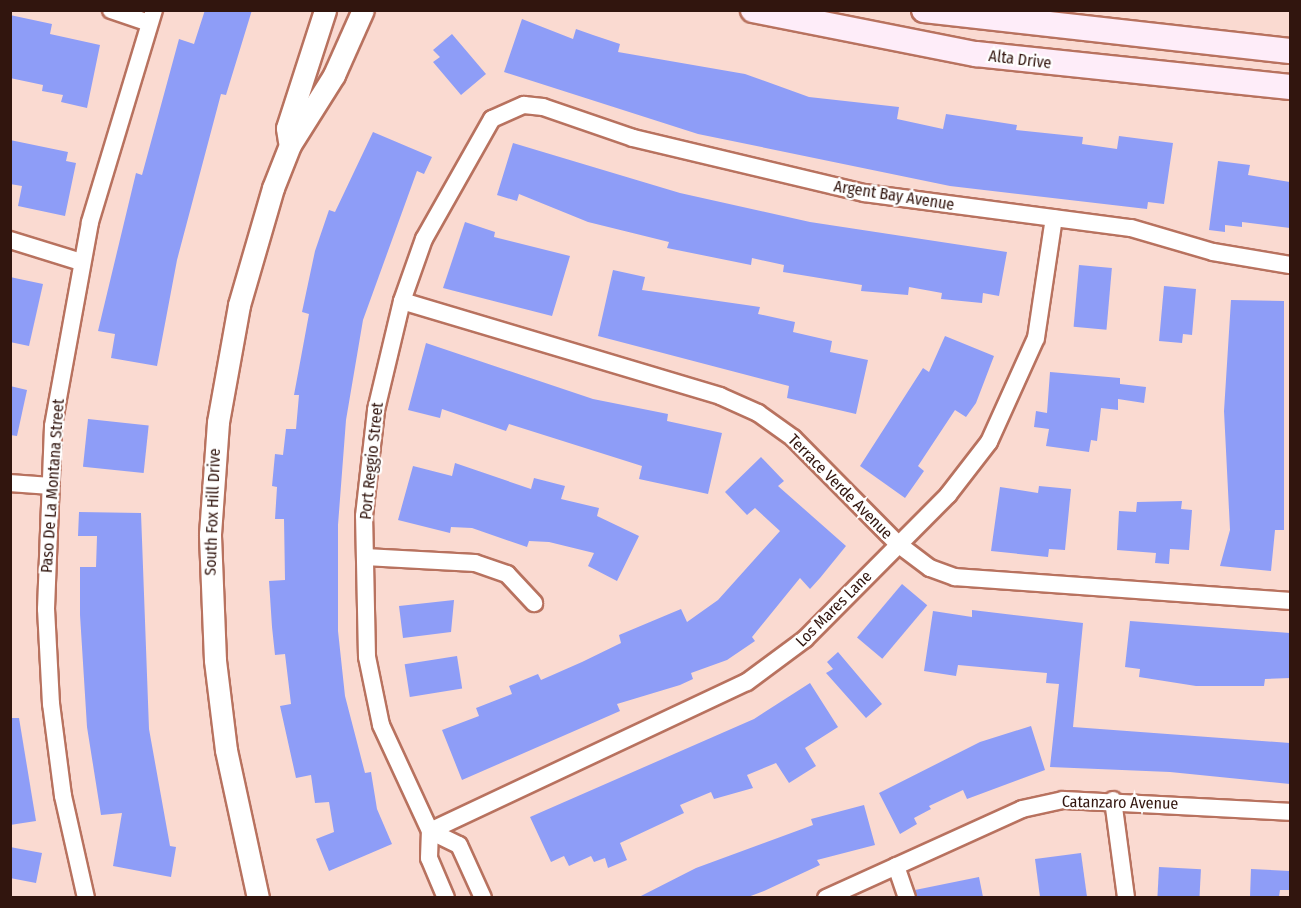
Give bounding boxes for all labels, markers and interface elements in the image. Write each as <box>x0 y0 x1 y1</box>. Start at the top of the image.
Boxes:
street label: Alta Drive <box>987 47 1053 73</box>
street label: Argent Bay Avenue <box>832 177 956 215</box>
street label: Paso De La Montana Street <box>37 398 69 574</box>
street label: Port Reggio Street <box>356 401 388 521</box>
street label: Terrace Verde Avenue <box>784 431 896 543</box>
street label: South Fox Hill Drive <box>201 448 225 576</box>
street label: Los Mares Lane <box>792 567 876 651</box>
street label: Catanzaro Avenue <box>1062 792 1178 814</box>

